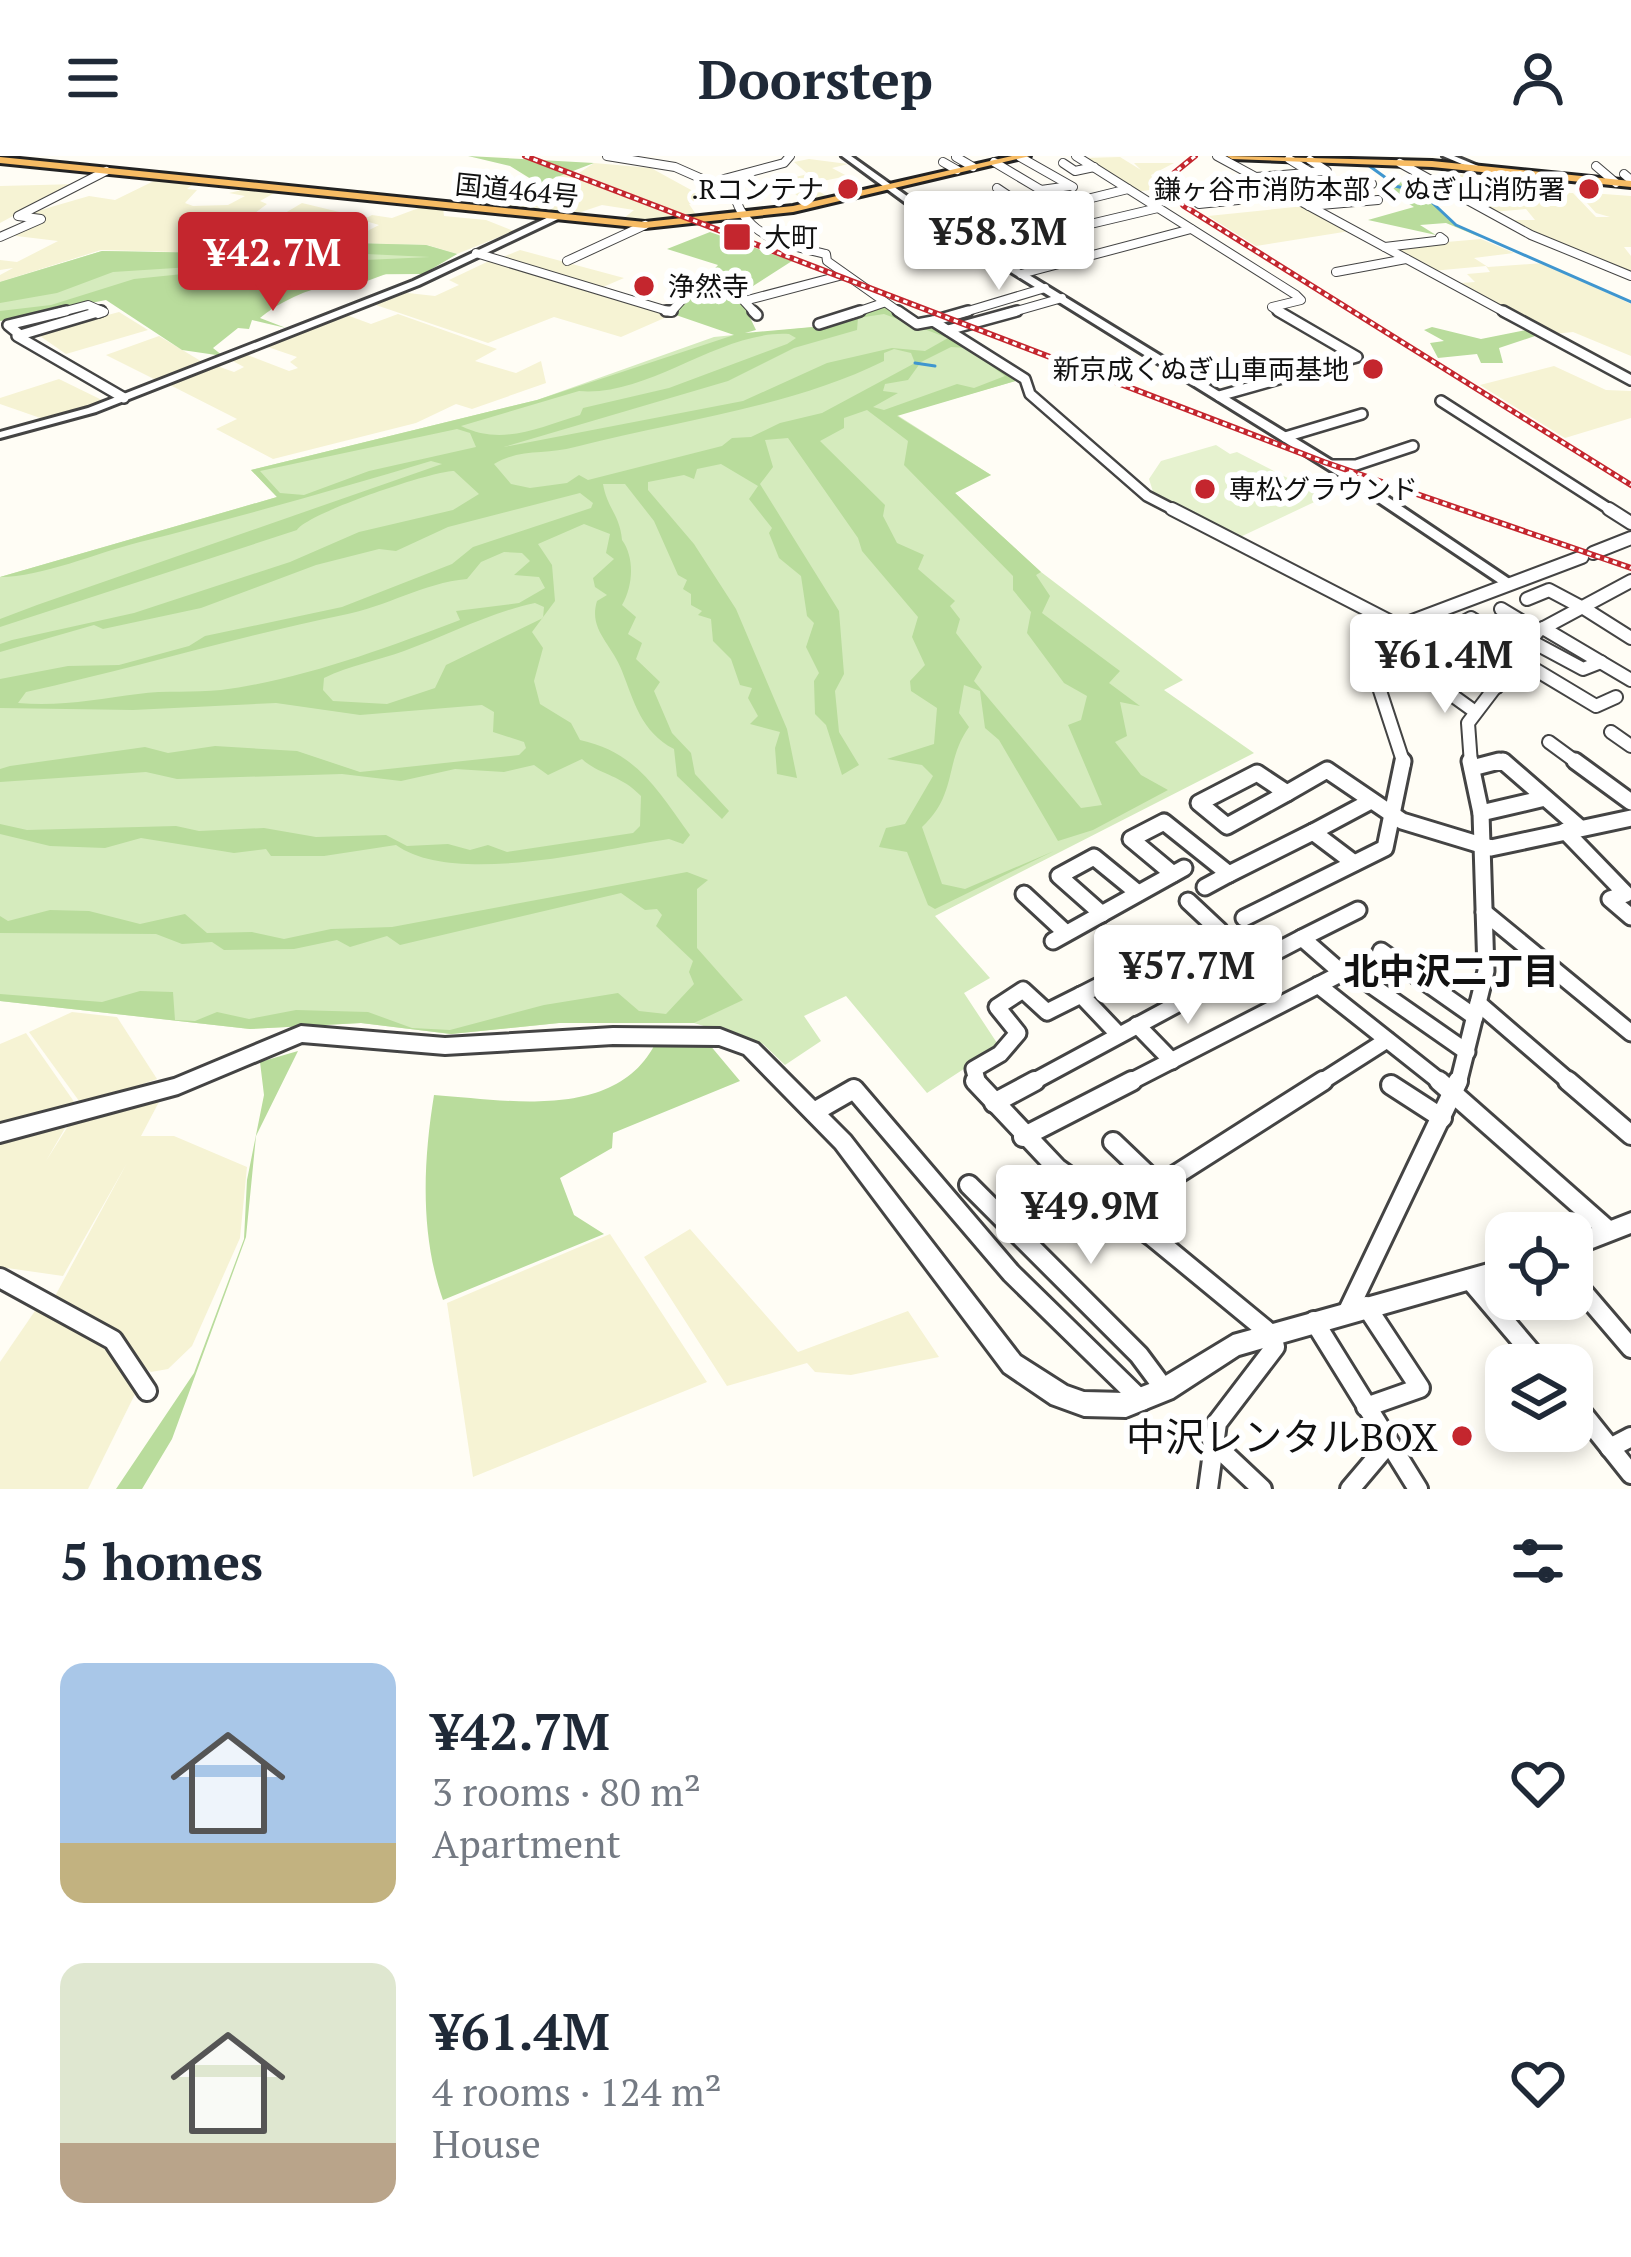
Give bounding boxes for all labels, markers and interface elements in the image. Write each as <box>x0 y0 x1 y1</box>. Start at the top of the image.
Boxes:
text: Doorstep <box>698 43 933 114</box>
icon: menu <box>60 45 126 111</box>
icon: person <box>1505 45 1571 111</box>
street label: 国道464号 <box>453 166 581 214</box>
place label: .Rコンテナ <box>691 171 824 207</box>
place label: 鎌ヶ谷市消防本部 くぬぎ山消防署 <box>1154 171 1565 207</box>
marker: .Rコンテナ <box>835 176 861 202</box>
marker: 鎌ヶ谷市消防本部 くぬぎ山消防署 <box>1576 176 1602 202</box>
pin: ¥58.3M <box>901 191 1097 293</box>
text: ¥58.3M <box>931 204 1067 256</box>
pin: ¥42.7M <box>175 212 371 314</box>
place label: 大町 <box>764 219 818 255</box>
marker: 大町 <box>721 221 753 253</box>
text: ¥42.7M <box>205 225 341 277</box>
place label: 浄然寺 <box>668 268 749 304</box>
marker: 浄然寺 <box>631 273 657 299</box>
place label: 新京成くぬぎ山車両基地 <box>1053 351 1349 387</box>
marker: 新京成くぬぎ山車両基地 <box>1360 356 1386 382</box>
place label: 専松グラウンド <box>1229 471 1418 507</box>
marker: 専松グラウンド <box>1192 476 1218 502</box>
pin: ¥61.4M <box>1347 614 1543 716</box>
text: ¥61.4M <box>1377 627 1513 679</box>
pin: ¥57.7M <box>1090 925 1286 1027</box>
text: ¥57.7M <box>1121 938 1255 990</box>
district label: 北中沢二丁目 <box>1343 947 1559 994</box>
pin: ¥49.9M <box>993 1165 1189 1267</box>
text: ¥49.9M <box>1023 1178 1159 1230</box>
map controls <box>1485 1212 1593 1452</box>
button: locate <box>1485 1212 1593 1320</box>
button: layers <box>1485 1344 1593 1452</box>
place label: 中沢レンタルBOX <box>1126 1410 1438 1462</box>
marker: 中沢レンタルBOX <box>1449 1423 1475 1449</box>
text: 5 homes <box>60 1527 263 1595</box>
icon: filters <box>1505 1528 1571 1594</box>
text: ¥42.7M <box>432 1697 610 1765</box>
icon: home <box>156 1711 300 1855</box>
icon: heart <box>1505 1750 1571 1816</box>
text: 3 rooms · 80 m² <box>432 1765 701 1817</box>
text: Apartment <box>432 1817 621 1869</box>
text: ¥61.4M <box>432 1997 610 2065</box>
icon: home <box>156 2011 300 2155</box>
icon: heart <box>1505 2050 1571 2116</box>
text: 4 rooms · 124 m² <box>432 2065 722 2117</box>
text: House <box>432 2117 541 2169</box>

